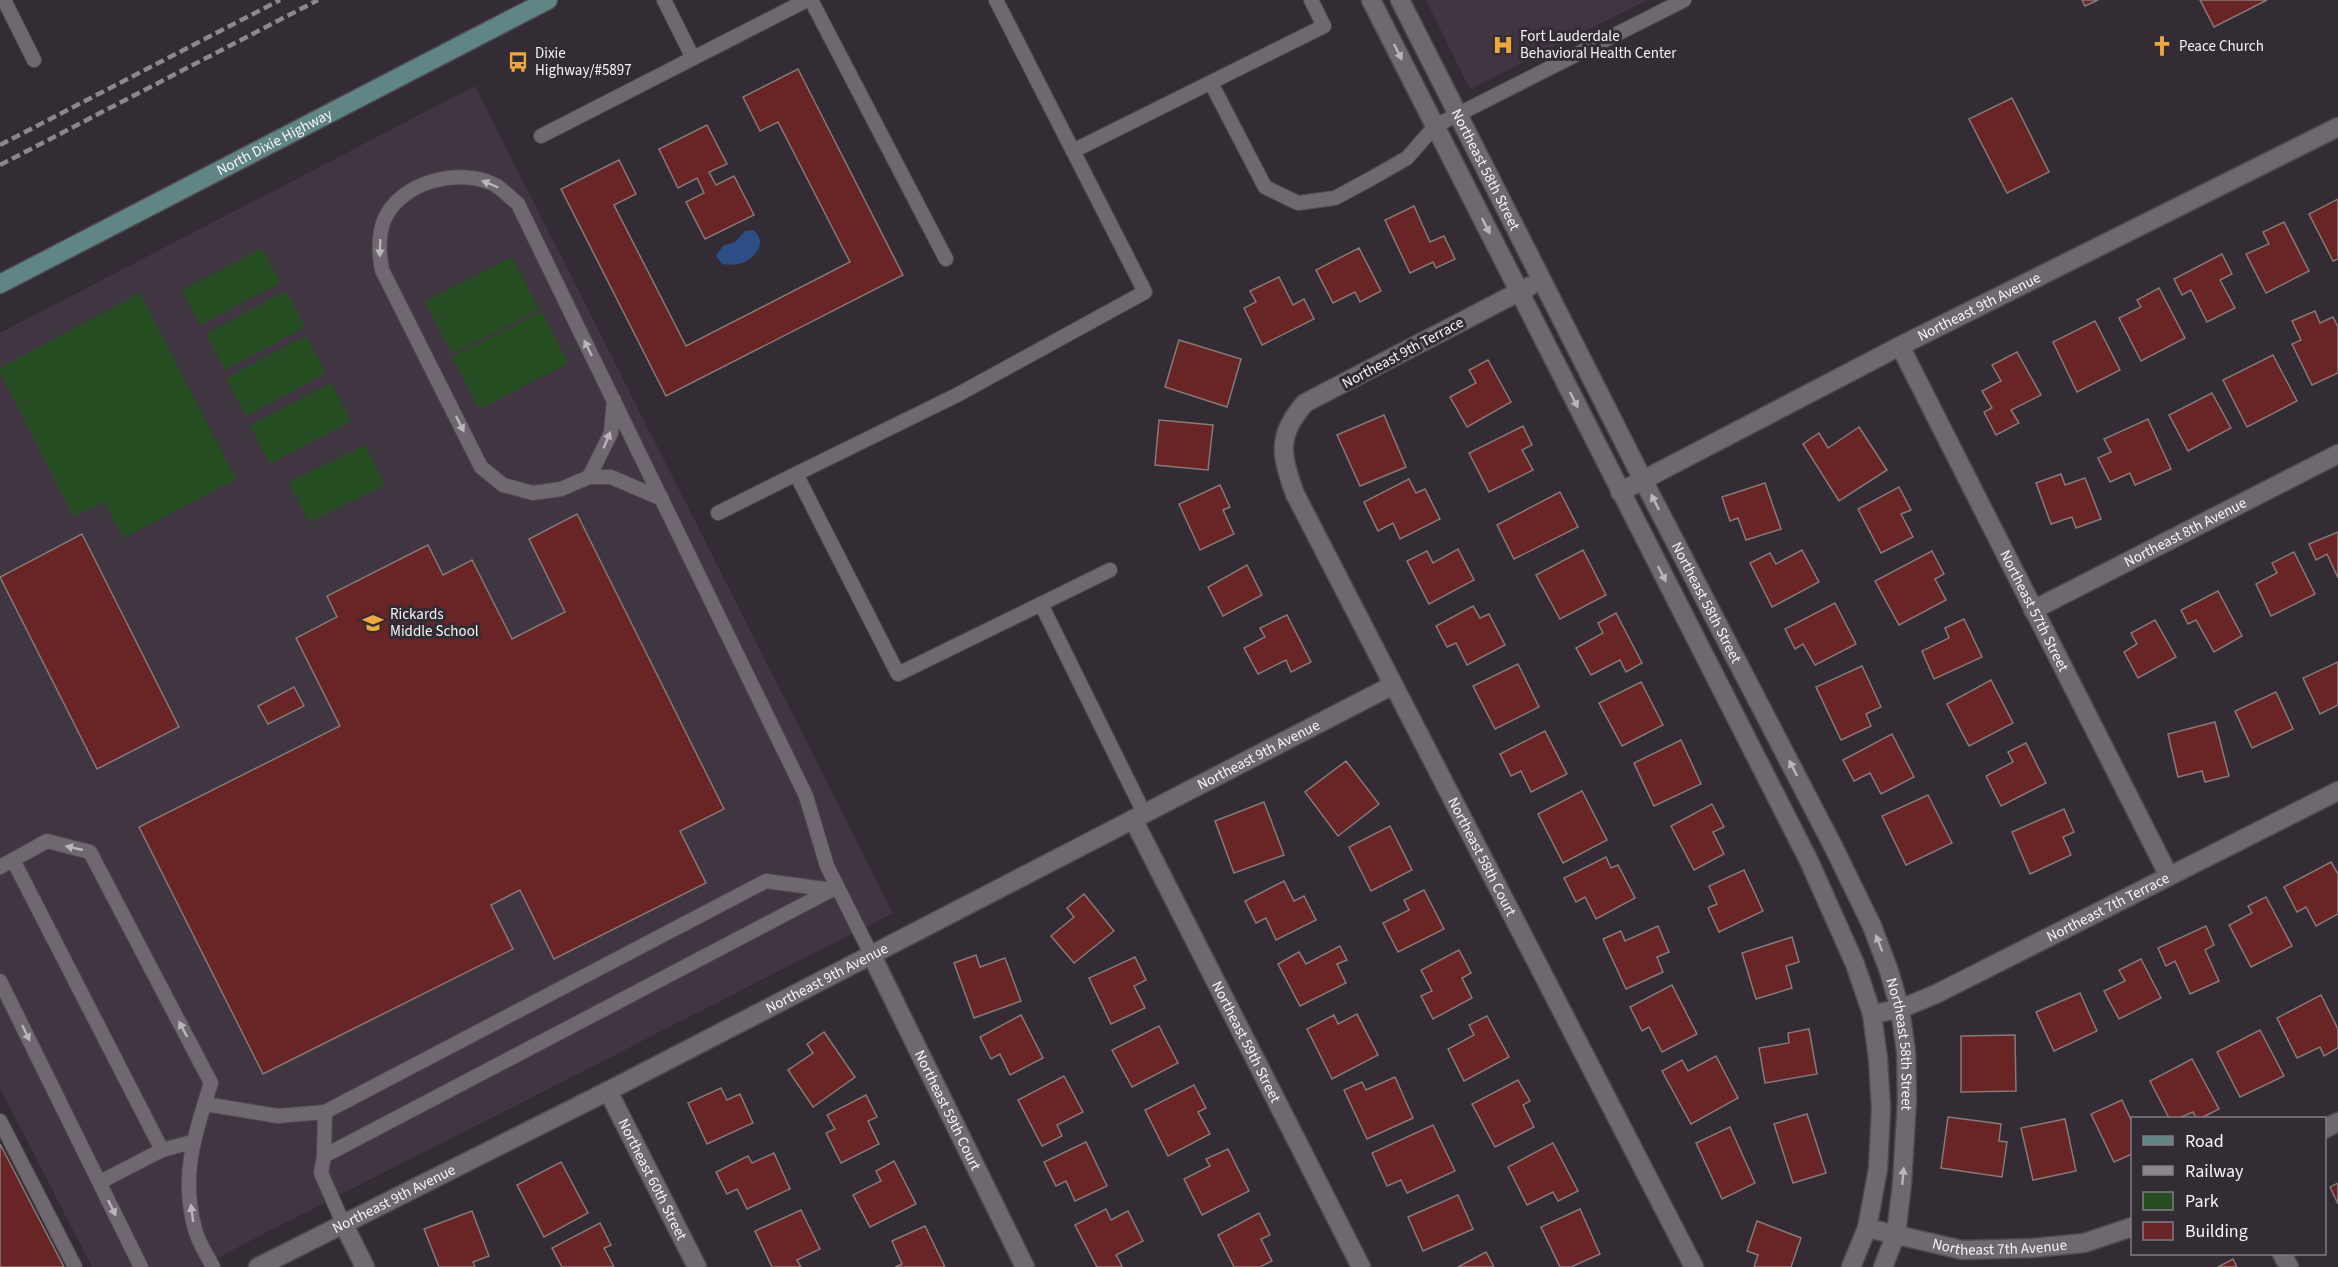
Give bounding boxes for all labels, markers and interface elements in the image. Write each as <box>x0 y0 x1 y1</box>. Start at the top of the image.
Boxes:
place label: Fort Lauderdale Behavioral Health Center <box>1520 26 1677 64</box>
hospital icon: Fort Lauderdale Behavioral Health Center <box>1491 33 1515 57</box>
church icon: Peace Church <box>2150 34 2174 58</box>
place label: Peace Church <box>2179 36 2264 57</box>
place label: Dixie Highway/#5897 <box>535 43 632 81</box>
one-way arrow <box>1393 44 1403 61</box>
bus stop icon: Dixie Highway/#5897 <box>506 50 530 74</box>
street label: North Dixie Highway <box>213 103 336 180</box>
street label: Northeast 58th Street <box>1446 105 1525 234</box>
one-way arrow <box>480 179 498 189</box>
one-way arrow <box>1481 218 1491 235</box>
one-way arrow <box>376 239 385 258</box>
street label: Northeast 9th Avenue <box>1914 267 2044 346</box>
street label: Northeast 9th Terrace <box>1339 312 1467 394</box>
one-way arrow <box>584 339 593 356</box>
one-way arrow <box>1569 392 1579 409</box>
one-way arrow <box>455 416 464 433</box>
one-way arrow <box>603 431 612 449</box>
street label: Northeast 8th Avenue <box>2120 492 2250 572</box>
one-way arrow <box>1650 493 1659 510</box>
street label: Northeast 58th Street <box>1666 538 1747 667</box>
street label: Northeast 57th Street <box>1995 546 2074 675</box>
one-way arrow <box>1657 566 1667 583</box>
place label: Rickards Middle School <box>390 604 479 642</box>
school or university icon: Rickards Middle School <box>361 611 385 635</box>
street label: Northeast 9th Avenue <box>1194 714 1323 795</box>
one-way arrow <box>1788 760 1797 777</box>
street label: Northeast 58th Court <box>1443 793 1522 920</box>
one-way arrow <box>64 843 83 852</box>
street label: Northeast 7th Terrace <box>2043 867 2173 947</box>
one-way arrow <box>1873 934 1883 952</box>
street label: Northeast 9th Avenue <box>762 937 892 1018</box>
street label: Northeast 58th Street <box>1881 975 1918 1111</box>
street label: Northeast 59th Street <box>1207 977 1286 1106</box>
one-way arrow <box>178 1020 187 1037</box>
one-way arrow <box>21 1025 31 1042</box>
street label: Northeast 59th Court <box>909 1046 986 1174</box>
street label: Northeast 60th Street <box>613 1115 692 1244</box>
legend <box>2131 1117 2326 1255</box>
text: Road <box>2185 1129 2224 1154</box>
street label: Northeast 9th Avenue <box>329 1159 459 1238</box>
text: Railway <box>2185 1159 2244 1184</box>
one-way arrow <box>1898 1167 1908 1186</box>
text: Park <box>2185 1189 2219 1214</box>
one-way arrow <box>108 1200 117 1217</box>
one-way arrow <box>188 1203 197 1222</box>
text: Building <box>2185 1219 2248 1244</box>
street label: Northeast 7th Avenue <box>1930 1233 2068 1261</box>

